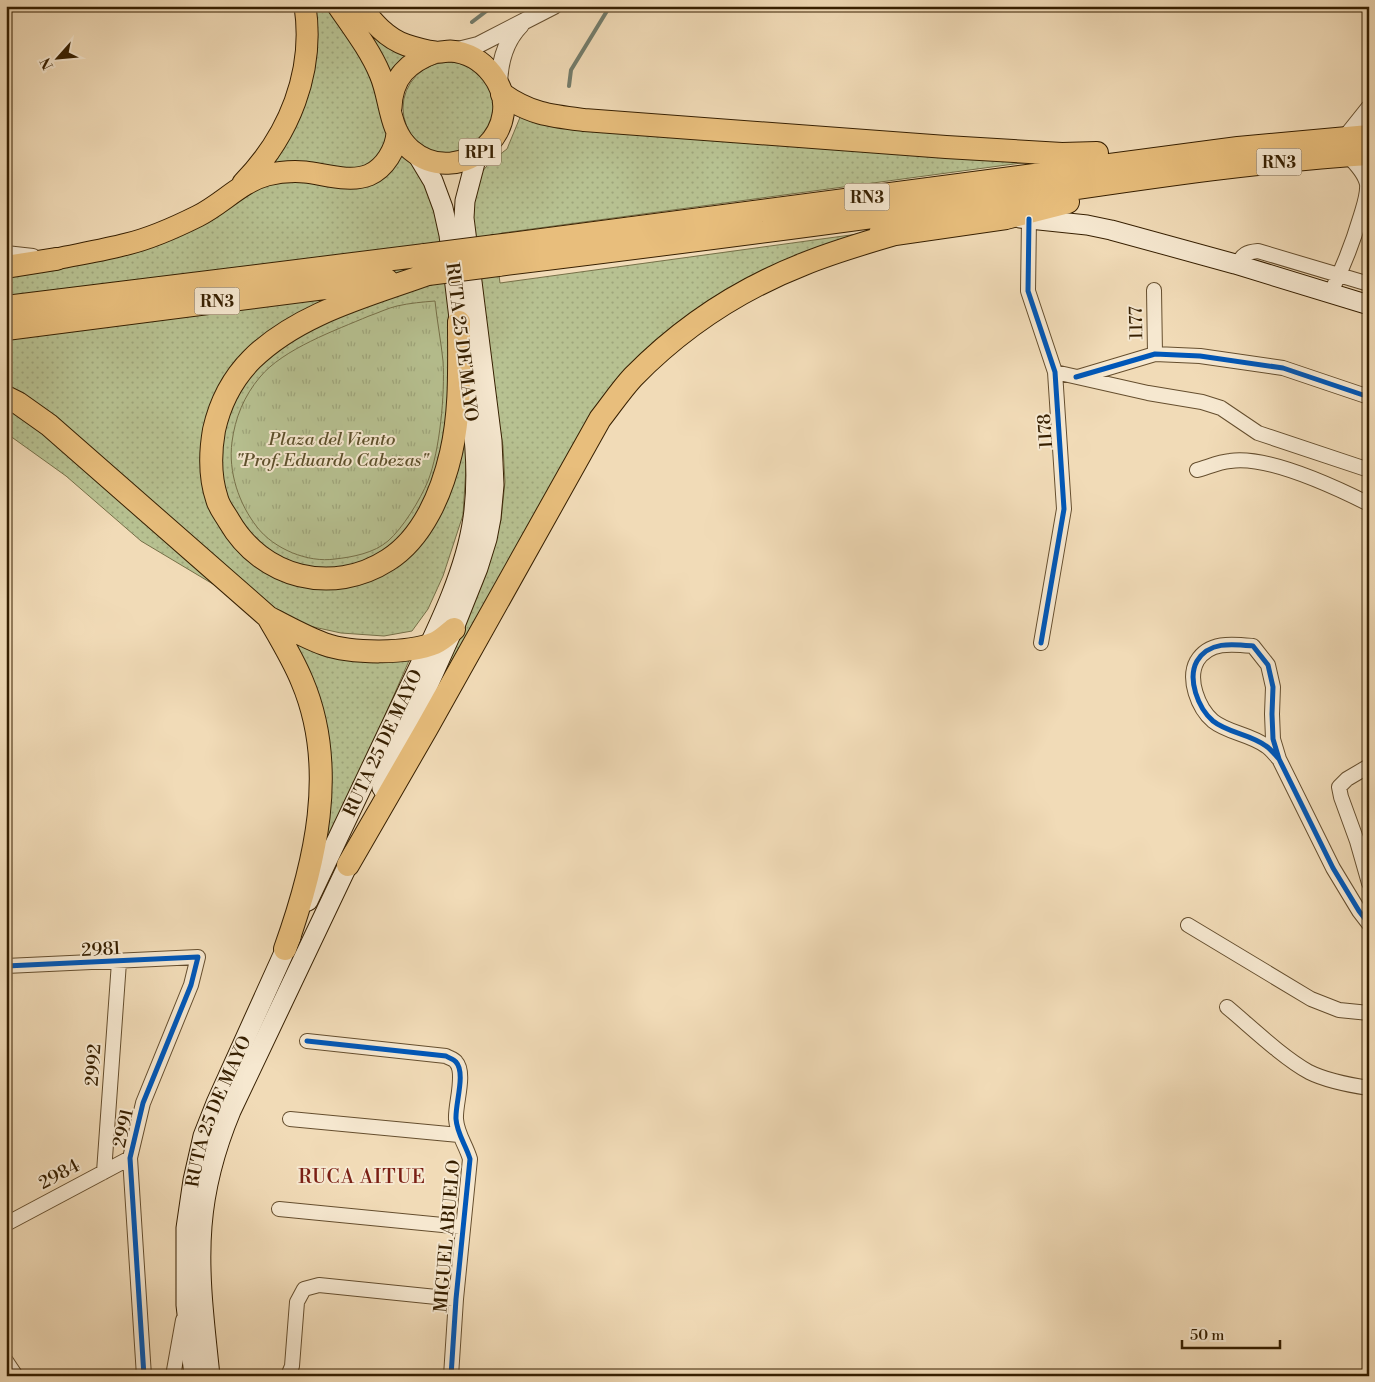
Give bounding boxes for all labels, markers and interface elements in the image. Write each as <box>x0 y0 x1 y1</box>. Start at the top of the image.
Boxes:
north arrow <box>32 32 82 82</box>
text: N <box>37 54 58 72</box>
road number: RP1 <box>459 138 501 166</box>
road number: RN3 <box>1256 148 1302 176</box>
road number: RN3 <box>844 183 890 210</box>
street label: RUTA 25 DE MAYO <box>440 261 483 423</box>
road number: RN3 <box>194 288 240 314</box>
street label: 1177 <box>1125 306 1148 340</box>
street label: 1178 <box>1033 413 1058 449</box>
park label: Plaza del Viento "Prof. Eduardo Cabezas" <box>236 428 430 472</box>
street label: RUTA 25 DE MAYO <box>339 666 428 820</box>
street label: 2981 <box>81 937 122 962</box>
street label: RUTA 25 DE MAYO <box>181 1032 257 1189</box>
street label: 2992 <box>81 1043 106 1087</box>
street label: 2991 <box>108 1106 139 1150</box>
street label: 2984 <box>35 1154 84 1195</box>
street label: MIGUEL ABUELO <box>429 1159 466 1313</box>
district label: RUCA AITUE <box>298 1165 426 1189</box>
scale bar <box>1182 1317 1280 1349</box>
text: 50 m <box>1190 1326 1224 1345</box>

